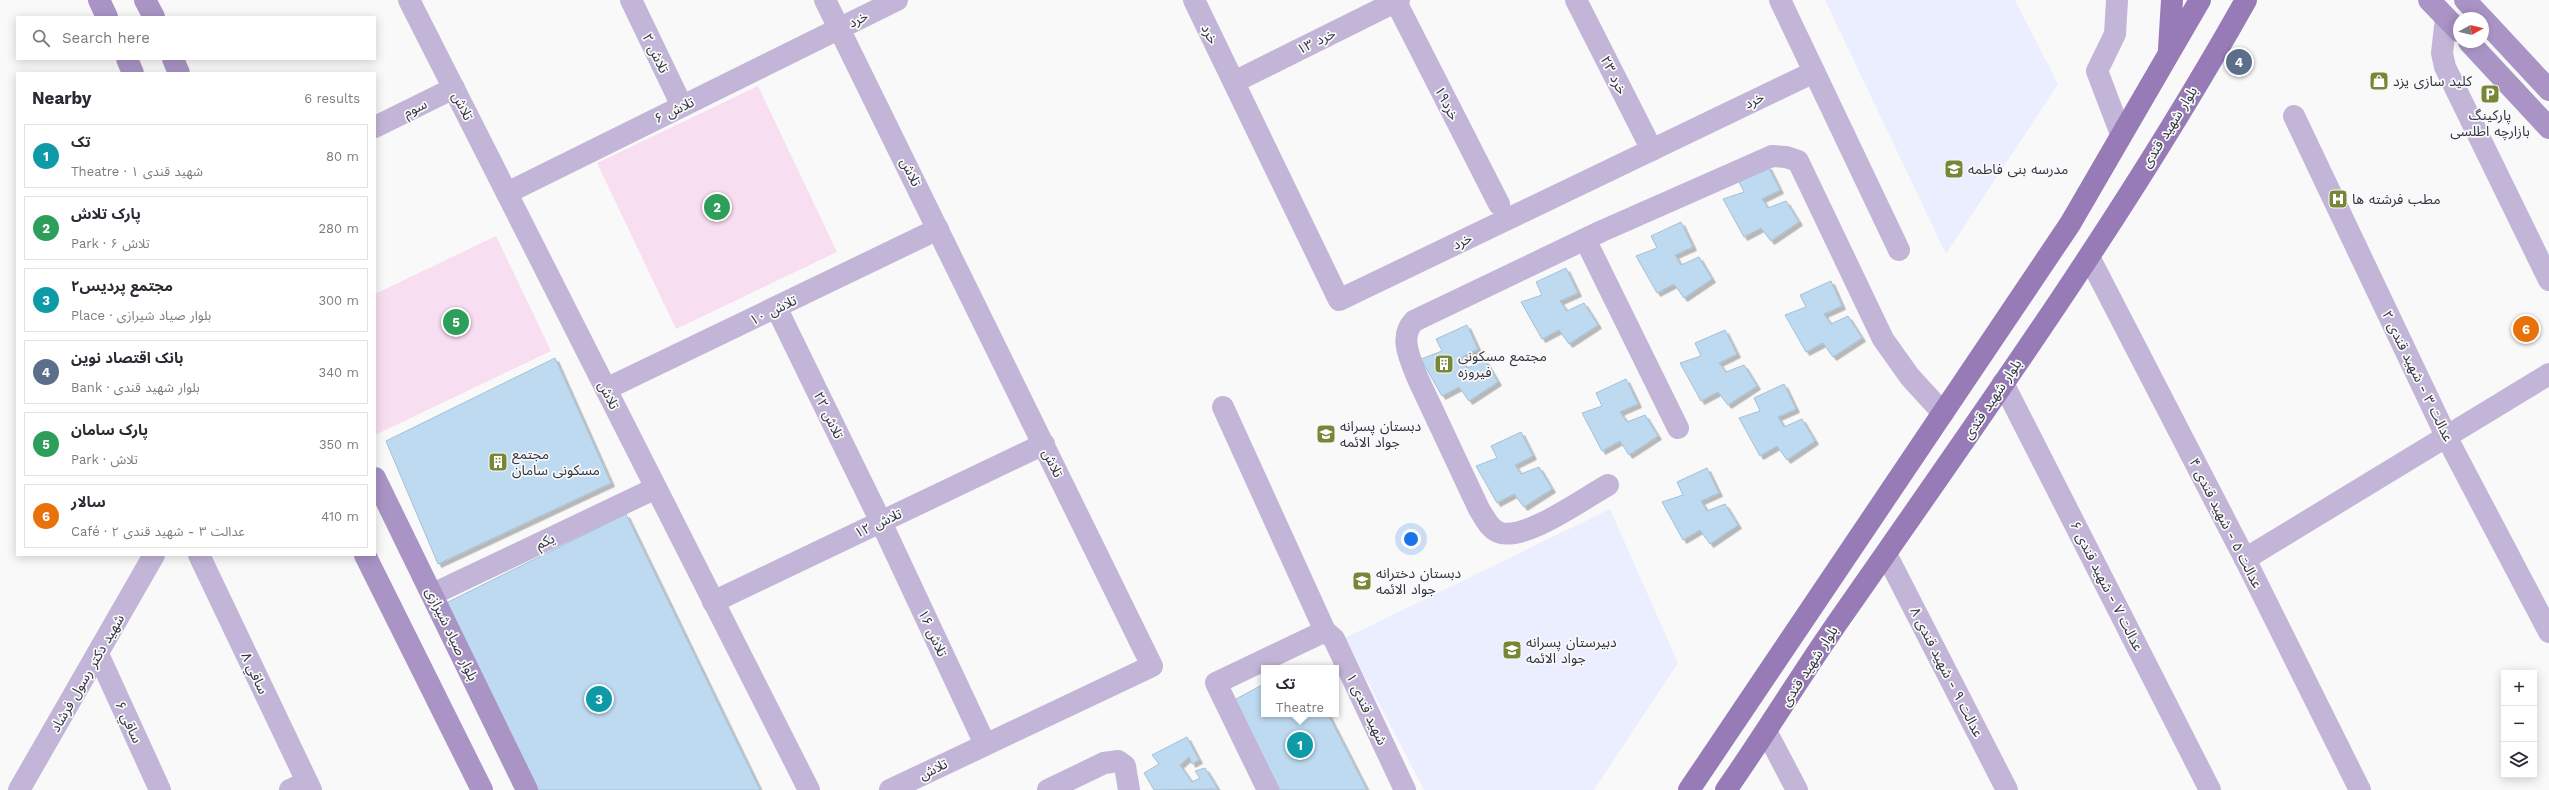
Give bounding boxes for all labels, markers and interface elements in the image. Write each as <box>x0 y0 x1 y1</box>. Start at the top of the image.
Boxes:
street label: خرد <box>845 7 871 31</box>
north arrow <box>2453 12 2489 48</box>
search box <box>16 16 376 60</box>
street label: خرد <box>1198 21 1222 47</box>
street label: خرد ۱۳ <box>1294 25 1338 58</box>
icon: search <box>30 27 52 49</box>
text: Search here <box>62 29 150 47</box>
street label: تلاش ۲ <box>639 30 672 76</box>
pin: 4 <box>2226 47 2252 77</box>
street label: خرد ۲۳ <box>1597 53 1630 97</box>
shop icon: کلید سازی یزد <box>2368 70 2390 92</box>
place label: کلید سازی یزد <box>2393 73 2472 90</box>
street label: خرد۱۹ <box>1431 83 1462 123</box>
street label: بلوار شهید قندی <box>2138 83 2201 171</box>
parking icon: پارکینگ بازارچه اطلسی <box>2479 83 2501 105</box>
text: Nearby <box>32 88 91 108</box>
street label: خرد <box>1741 88 1767 112</box>
street label: تلاش <box>448 89 477 123</box>
text: 6 results <box>304 91 360 106</box>
street label: تلاش ۶ <box>651 94 697 127</box>
street label: سوم <box>401 95 431 123</box>
place label: پارکینگ بازارچه اطلسی <box>2450 107 2530 141</box>
text: تک <box>71 133 91 151</box>
text: 1 <box>43 149 49 164</box>
text: 80 m <box>326 149 359 164</box>
street label: تلاش <box>896 155 925 189</box>
school or university icon: مدرسه بنی فاطمه <box>1943 158 1965 180</box>
place label: مدرسه بنی فاطمه <box>1968 161 2068 178</box>
text: Theatre · شهيد قندی ۱ <box>71 164 203 179</box>
hospital icon: مطب فرشته ها <box>2327 188 2349 210</box>
place label: مطب فرشته ها <box>2352 191 2441 208</box>
pin: 2 <box>704 192 730 222</box>
text: پارک تلاش <box>71 205 141 223</box>
text: 2 <box>42 221 50 236</box>
text: 280 m <box>319 221 359 236</box>
street label: خرد <box>1449 229 1475 253</box>
text: Park · تلاش ۶ <box>71 236 150 251</box>
text: مجتمع پردیس۲ <box>71 277 173 295</box>
street label: تلاش ۱۰ <box>747 292 800 329</box>
text: 3 <box>42 293 50 308</box>
text: 300 m <box>318 293 359 308</box>
pin: 5 <box>443 307 469 337</box>
text: Place · بلوار صیاد شیرازی <box>71 308 211 323</box>
street label: عدالت ۳ - شهید قندی ۲ <box>2378 308 2457 445</box>
pin: 6 <box>2513 314 2539 344</box>
place label: مجتمع مسکونی فیروزه <box>1458 348 1547 381</box>
text: بانک اقتصاد نوین <box>71 349 184 367</box>
building icon: مجتمع مسکونی فیروزه <box>1433 353 1455 375</box>
street label: بلوار شهید قندی <box>1960 356 2025 442</box>
text: 4 <box>42 365 50 380</box>
text: 340 m <box>319 365 359 380</box>
street label: تلاش <box>594 378 623 412</box>
text: Bank · بلوار شهید قندی <box>71 380 200 395</box>
street label: تلاش ۲۲ <box>810 389 847 442</box>
place label: دبستان پسرانه جواد الائمه <box>1340 418 1422 451</box>
text: پارک سامان <box>71 421 148 439</box>
school or university icon: دبستان پسرانه جواد الائمه <box>1315 423 1337 445</box>
text: 5 <box>42 437 50 452</box>
text: 350 m <box>319 437 359 452</box>
place label: مجتمع مسکونی سامان <box>512 446 600 479</box>
street label: تلاش <box>1038 446 1067 480</box>
building icon: مجتمع مسکونی سامان <box>487 451 509 473</box>
text: Park · تلاش <box>71 452 138 467</box>
street label: عدالت ۵ - شهید قندی ۴ <box>2185 455 2266 591</box>
text: سالار <box>71 493 106 511</box>
street label: تلاش ۱۲ <box>852 505 905 542</box>
text: 6 <box>42 509 50 524</box>
text: 410 m <box>321 509 359 524</box>
street label: عدالت ۷ - شهید قندی ۶ <box>2066 518 2147 654</box>
text: Café · عدالت ۳ - شهید قندی ۲ <box>71 524 245 539</box>
your location <box>1401 529 1421 549</box>
street label: یکم <box>533 530 558 555</box>
place label: دبستان دخترانه جواد الائمه <box>1376 565 1462 598</box>
school or university icon: دبستان دخترانه جواد الائمه <box>1351 570 1373 592</box>
street label: بلوار صیاد شیرازی <box>422 585 482 684</box>
street label: عدالت ۹ - شهید قندی ۸ <box>1906 604 1987 740</box>
street label: تلاش ۱۶ <box>914 607 951 660</box>
street label: شهید دکتر رسول فرشاد <box>47 611 128 735</box>
street label: بلوار شهید قندی <box>1777 623 1842 710</box>
place label: دبیرستان پسرانه جواد الائمه <box>1526 634 1617 667</box>
school or university icon: دبیرستان پسرانه جواد الائمه <box>1501 639 1523 661</box>
street label: ساقي ۸ <box>235 649 272 698</box>
popup <box>1261 665 1339 717</box>
map controls <box>2501 670 2537 778</box>
button: + <box>2501 670 2537 706</box>
street label: شهيد قندی ۱ <box>1342 671 1391 748</box>
text: تک <box>1276 675 1296 693</box>
pin: 3 <box>586 684 612 714</box>
street label: ساقي ۶ <box>109 698 146 747</box>
text: Theatre <box>1276 700 1324 715</box>
button: − <box>2501 706 2537 742</box>
pin: 1 <box>1287 730 1313 760</box>
button: layers <box>2501 742 2537 778</box>
street label: تلاش <box>916 755 950 784</box>

